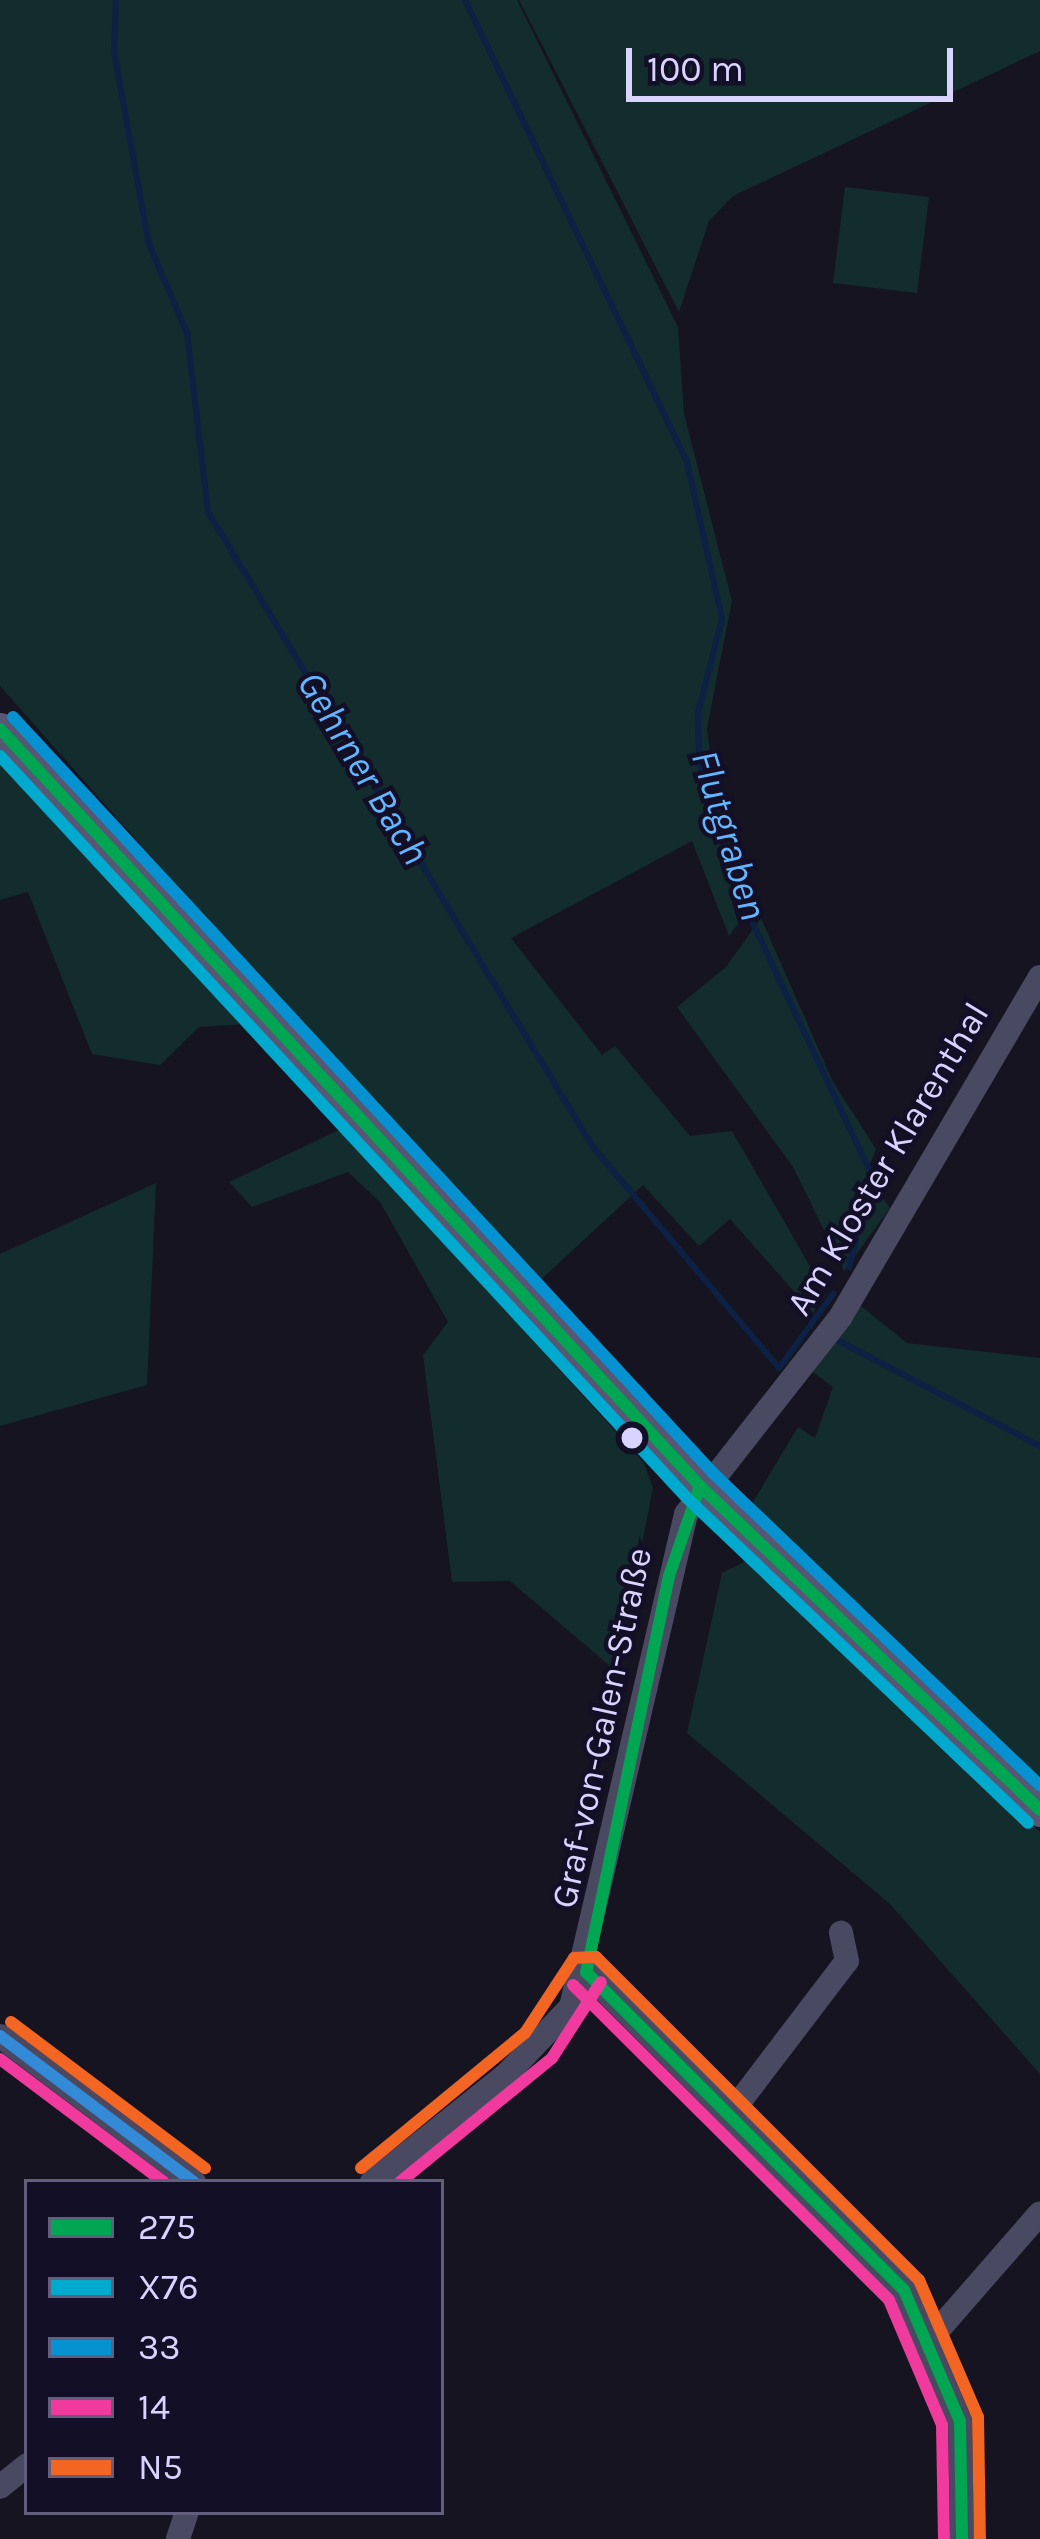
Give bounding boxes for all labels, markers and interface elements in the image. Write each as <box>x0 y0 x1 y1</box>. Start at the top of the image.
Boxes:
scale bar <box>632 24 959 98</box>
text: 100 m <box>647 48 744 90</box>
water label: Gehrner Bach <box>287 663 439 873</box>
water label: Flutgraben <box>681 744 777 926</box>
street label: Am Kloster Klarenthal <box>778 995 998 1323</box>
unlabelled marker <box>621 1427 643 1449</box>
street label: Graf-von-Galen-Straße <box>543 1544 661 1912</box>
legend <box>24 2179 444 2515</box>
text: 275 <box>138 2206 196 2248</box>
text: X76 <box>138 2266 199 2308</box>
text: 33 <box>138 2326 181 2368</box>
text: 14 <box>138 2386 170 2428</box>
text: N5 <box>138 2446 183 2488</box>

